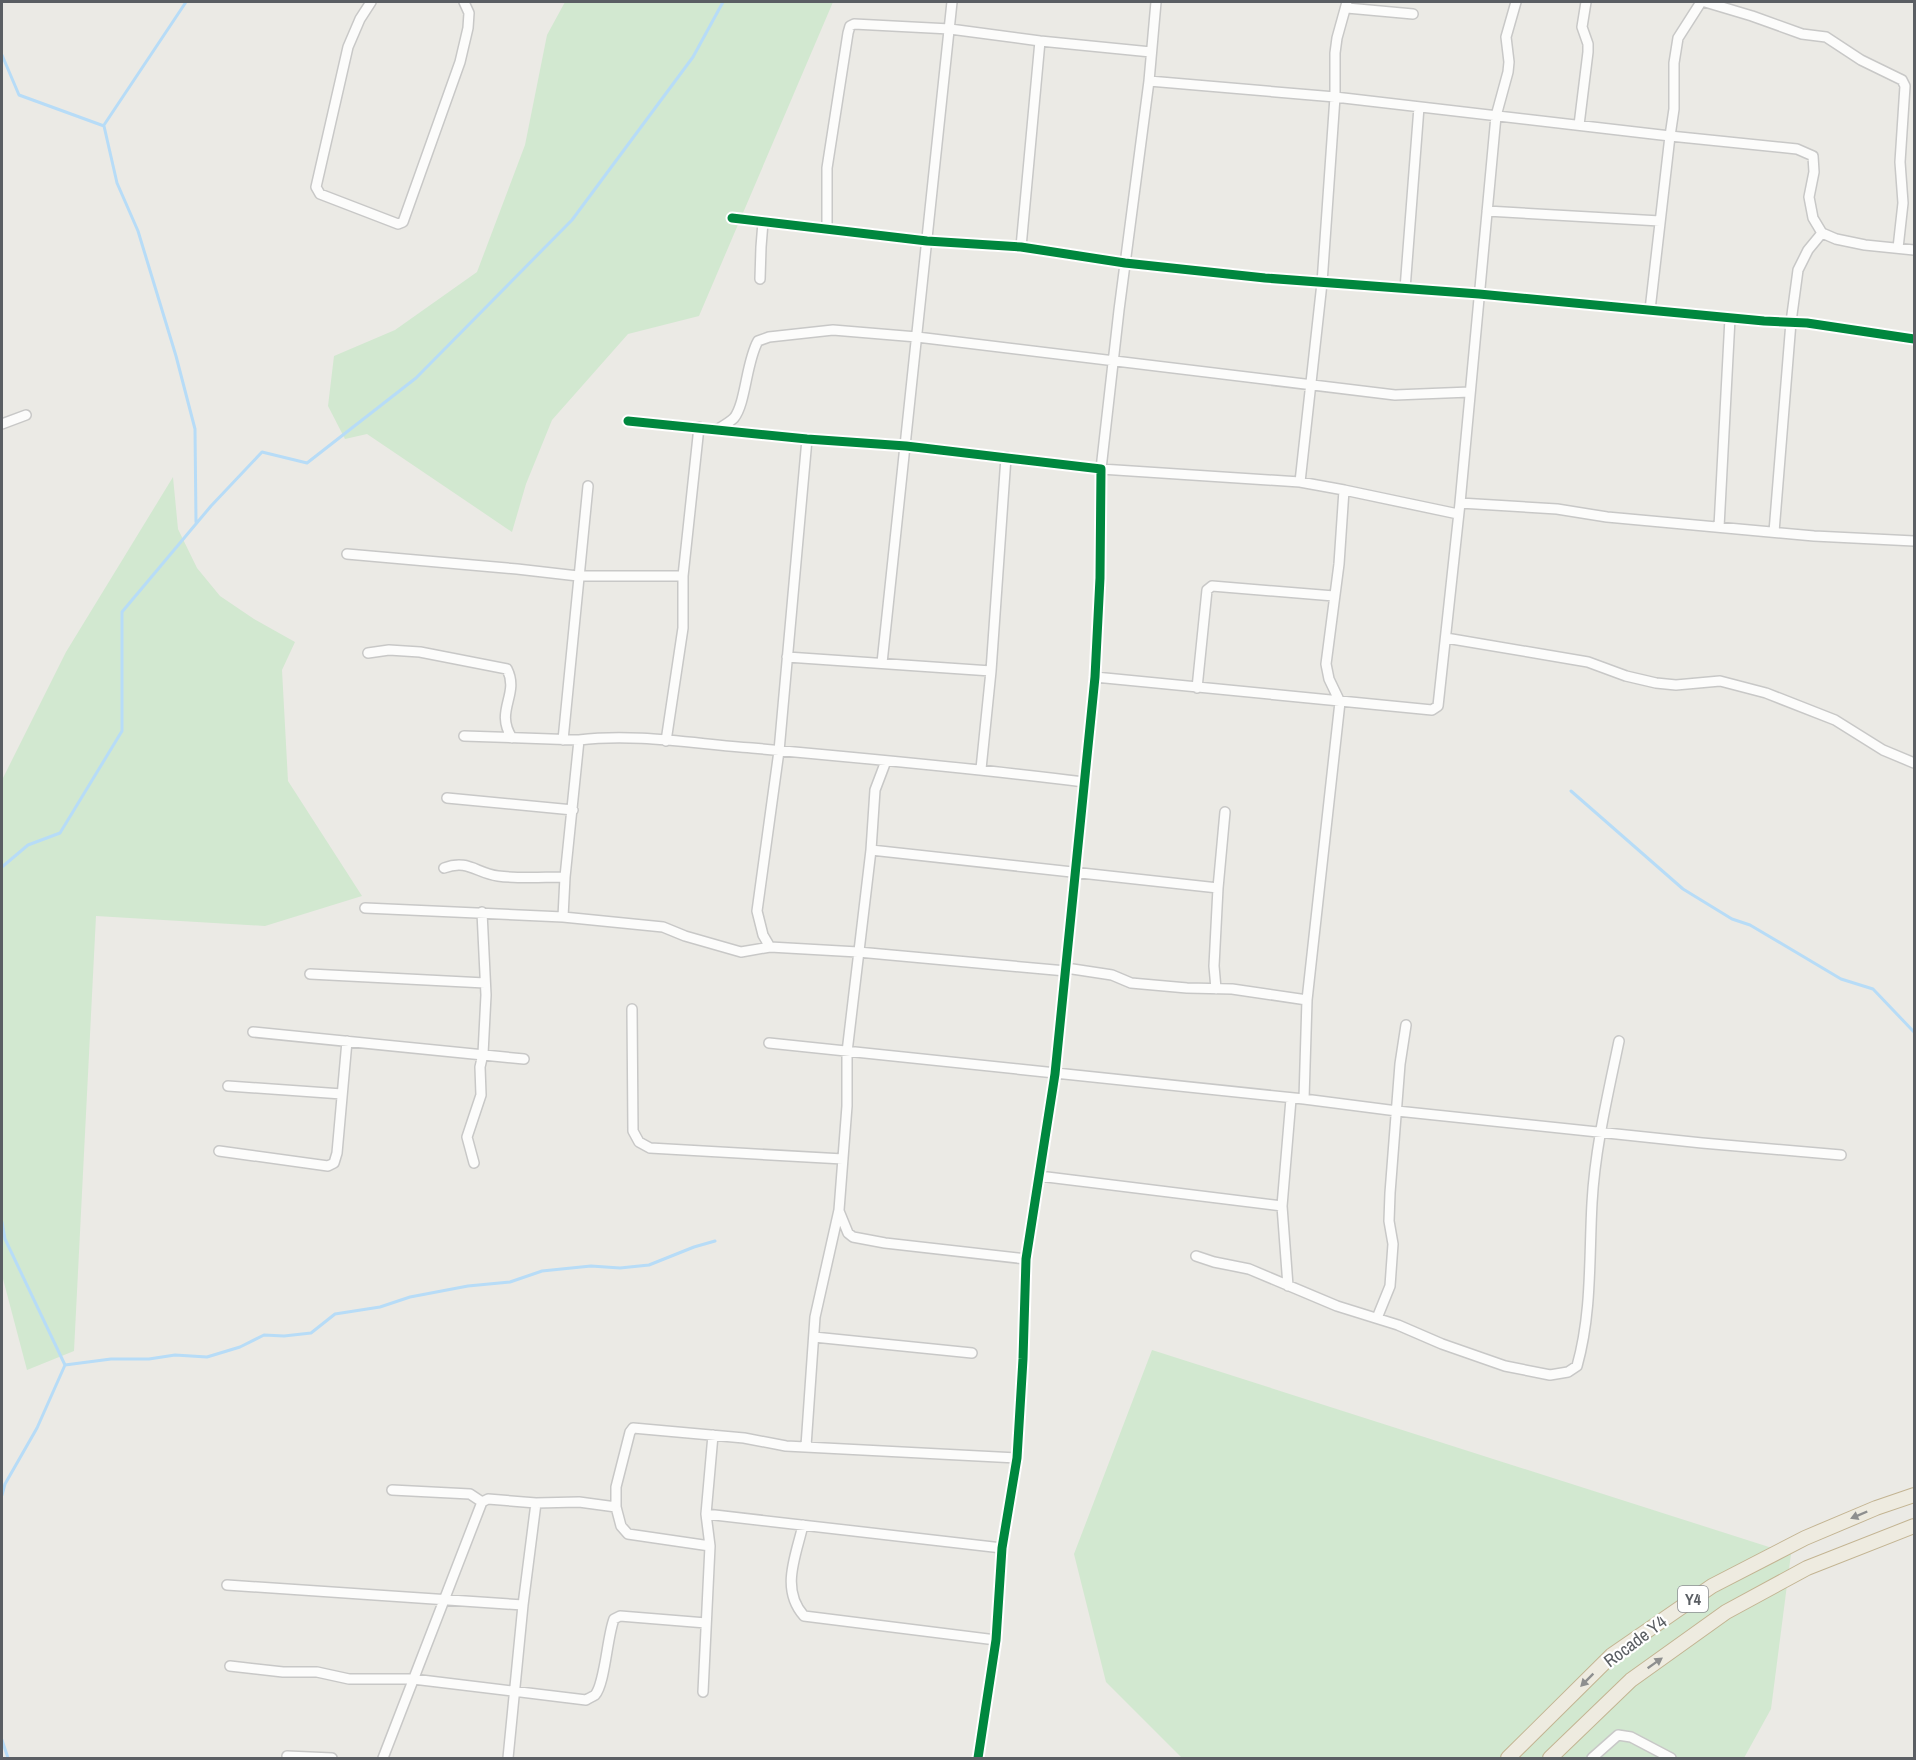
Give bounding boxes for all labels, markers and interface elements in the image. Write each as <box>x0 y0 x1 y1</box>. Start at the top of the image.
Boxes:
one-way arrow <box>1850 1510 1868 1520</box>
road number: Y4 <box>1678 1586 1708 1612</box>
street label: Rocade Y4 <box>1598 1609 1672 1673</box>
one-way arrow <box>1647 1657 1663 1669</box>
one-way arrow <box>1580 1673 1594 1687</box>

